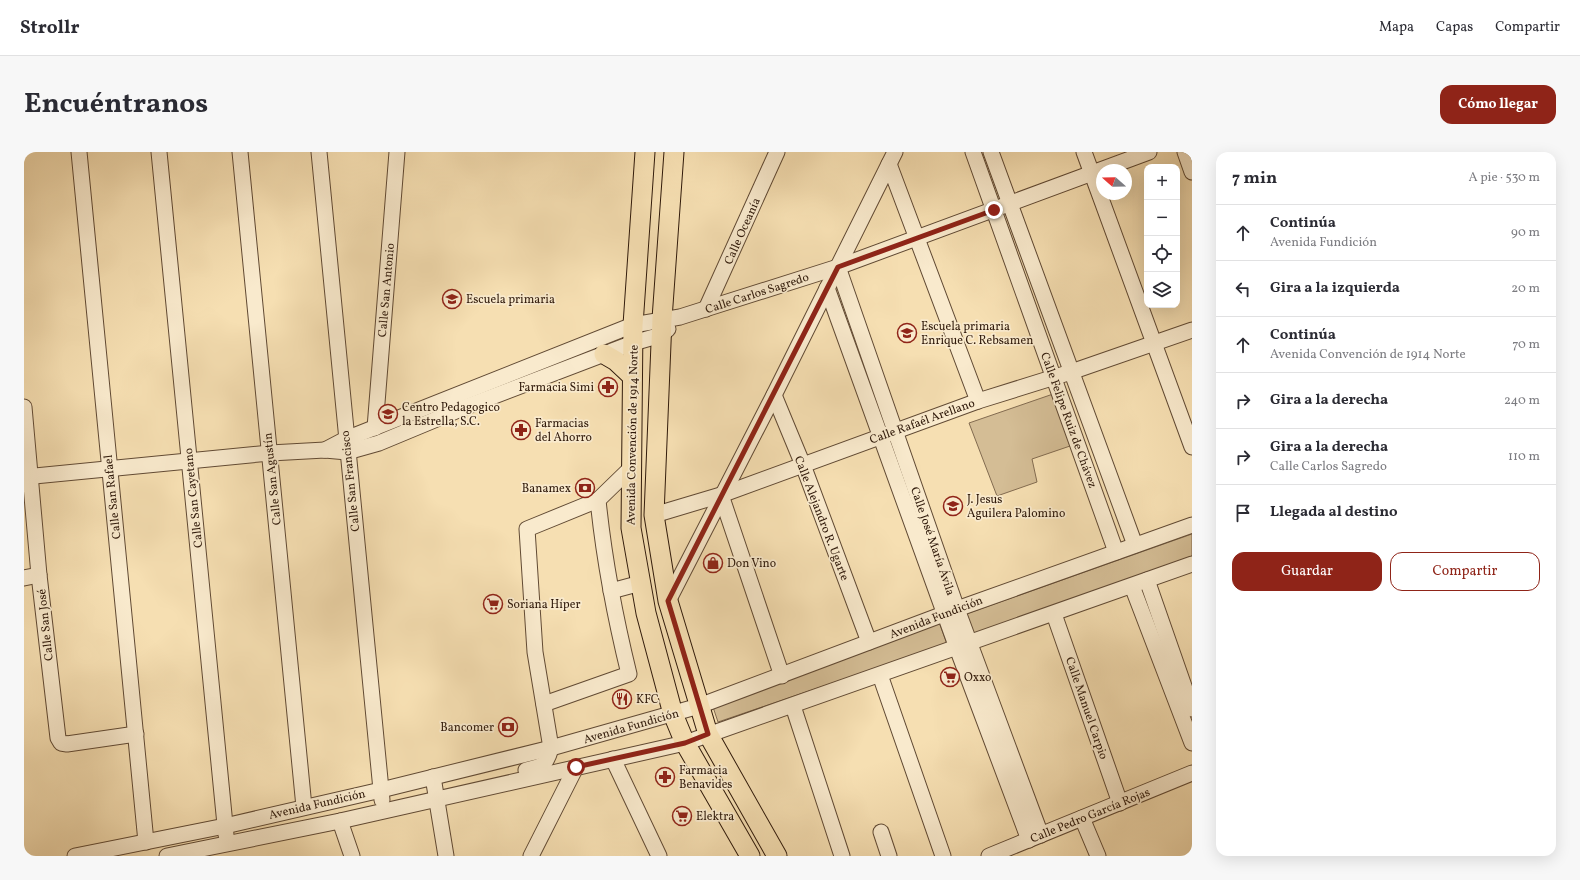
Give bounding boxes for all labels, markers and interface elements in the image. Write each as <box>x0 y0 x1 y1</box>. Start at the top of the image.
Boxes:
text: Strollr <box>20 15 80 41</box>
text: Mapa <box>1379 18 1414 37</box>
text: Capas <box>1436 18 1473 37</box>
text: Compartir <box>1495 18 1560 37</box>
text: Encuéntranos <box>24 85 208 124</box>
button: Cómo llegar <box>1440 85 1556 124</box>
north arrow <box>1096 164 1132 200</box>
map controls <box>1144 164 1180 308</box>
button: + <box>1144 164 1180 200</box>
text: 7 min <box>1232 167 1277 190</box>
text: A pie · 530 m <box>1468 169 1540 187</box>
street label: Calle Oceanía <box>721 195 765 267</box>
button: − <box>1144 200 1180 236</box>
route end <box>985 201 1003 219</box>
text: Continúa <box>1270 213 1336 234</box>
icon: ahead <box>1232 222 1254 244</box>
text: 90 m <box>1511 224 1540 242</box>
text: Avenida Fundición <box>1270 234 1377 252</box>
button: locate <box>1144 236 1180 272</box>
street label: Calle San Antonio <box>375 242 399 338</box>
street label: Calle Carlos Sagredo <box>703 270 811 318</box>
button: layers <box>1144 272 1180 308</box>
icon: left <box>1232 278 1254 300</box>
text: Gira a la izquierda <box>1270 278 1400 299</box>
text: 20 m <box>1511 280 1540 298</box>
school or university icon: Escuela primaria <box>441 288 463 310</box>
place label: Escuela primaria <box>466 292 555 308</box>
place label: Escuela primaria Enrique C. Rebsamen <box>921 319 1033 349</box>
school or university icon: Escuela primaria Enrique C. Rebsamen <box>896 322 918 344</box>
text: Continúa <box>1270 325 1336 346</box>
icon: ahead <box>1232 334 1254 356</box>
text: 70 m <box>1512 336 1540 354</box>
street label: Avenida Convención de 1914 Norte <box>623 344 643 525</box>
text: Avenida Convención de 1914 Norte <box>1270 346 1466 364</box>
street label: Calle Felipe Ruiz de Chávez <box>1036 350 1100 490</box>
pharmacy icon: Farmacia Simi <box>597 376 619 398</box>
place label: Farmacia Simi <box>518 380 594 396</box>
icon: right <box>1232 390 1254 412</box>
text: Gira a la derecha <box>1270 390 1388 411</box>
text: 240 m <box>1504 392 1540 410</box>
street label: Calle Rafaél Arellano <box>868 395 977 448</box>
place label: Centro Pedagogico la Estrella, S.C. <box>402 400 500 430</box>
school or university icon: Centro Pedagogico la Estrella, S.C. <box>377 403 399 425</box>
place label: Farmacias del Ahorro <box>535 416 592 446</box>
pharmacy icon: Farmacias del Ahorro <box>510 419 532 441</box>
street label: Calle San Francisco <box>338 430 364 532</box>
street label: Calle San Agustín <box>260 432 286 526</box>
text: Gira a la derecha <box>1270 437 1388 458</box>
icon: right <box>1232 446 1254 468</box>
street label: Calle San Cayetano <box>181 447 207 549</box>
text: 110 m <box>1508 448 1540 466</box>
street label: Calle San Rafael <box>101 453 125 540</box>
street label: Calle Alejandro R. Ugarte <box>790 454 852 583</box>
text: Calle Carlos Sagredo <box>1270 458 1387 476</box>
bank icon: Banamex <box>574 477 596 499</box>
place label: Banamex <box>522 481 571 497</box>
street label: Calle José María Ávila <box>906 484 959 598</box>
place label: J. Jesus Aguilera Palomino <box>967 492 1065 522</box>
school or university icon: J. Jesus Aguilera Palomino <box>942 495 964 517</box>
icon: arrive <box>1232 502 1254 524</box>
text: Llegada al destino <box>1270 502 1398 523</box>
shop icon: Don Vino <box>702 552 724 574</box>
button: Guardar <box>1232 552 1382 591</box>
button: Compartir <box>1390 552 1540 591</box>
place label: Don Vino <box>727 556 776 572</box>
street label: Calle San José <box>34 588 58 662</box>
supermarket icon: Soriana Híper <box>482 593 504 615</box>
street label: Avenida Fundición <box>887 593 985 643</box>
place label: Soriana Híper <box>507 597 580 613</box>
street label: Calle Manuel Carpio <box>1061 655 1111 762</box>
supermarket icon: Oxxo <box>939 666 961 688</box>
place label: Oxxo <box>964 670 991 686</box>
restaurant icon: KFC <box>611 688 633 710</box>
place label: KFC <box>636 692 659 708</box>
street label: Avenida Fundición <box>582 706 681 748</box>
bank icon: Bancomer <box>497 716 519 738</box>
place label: Bancomer <box>440 720 494 736</box>
route start <box>567 758 585 776</box>
place label: Farmacia Benavides <box>679 763 732 793</box>
pharmacy icon: Farmacia Benavides <box>654 766 676 788</box>
street label: Calle Pedro García Rojas <box>1028 785 1153 847</box>
street label: Avenida Fundición <box>267 786 367 824</box>
supermarket icon: Elektra <box>671 805 693 827</box>
place label: Elektra <box>696 809 734 825</box>

